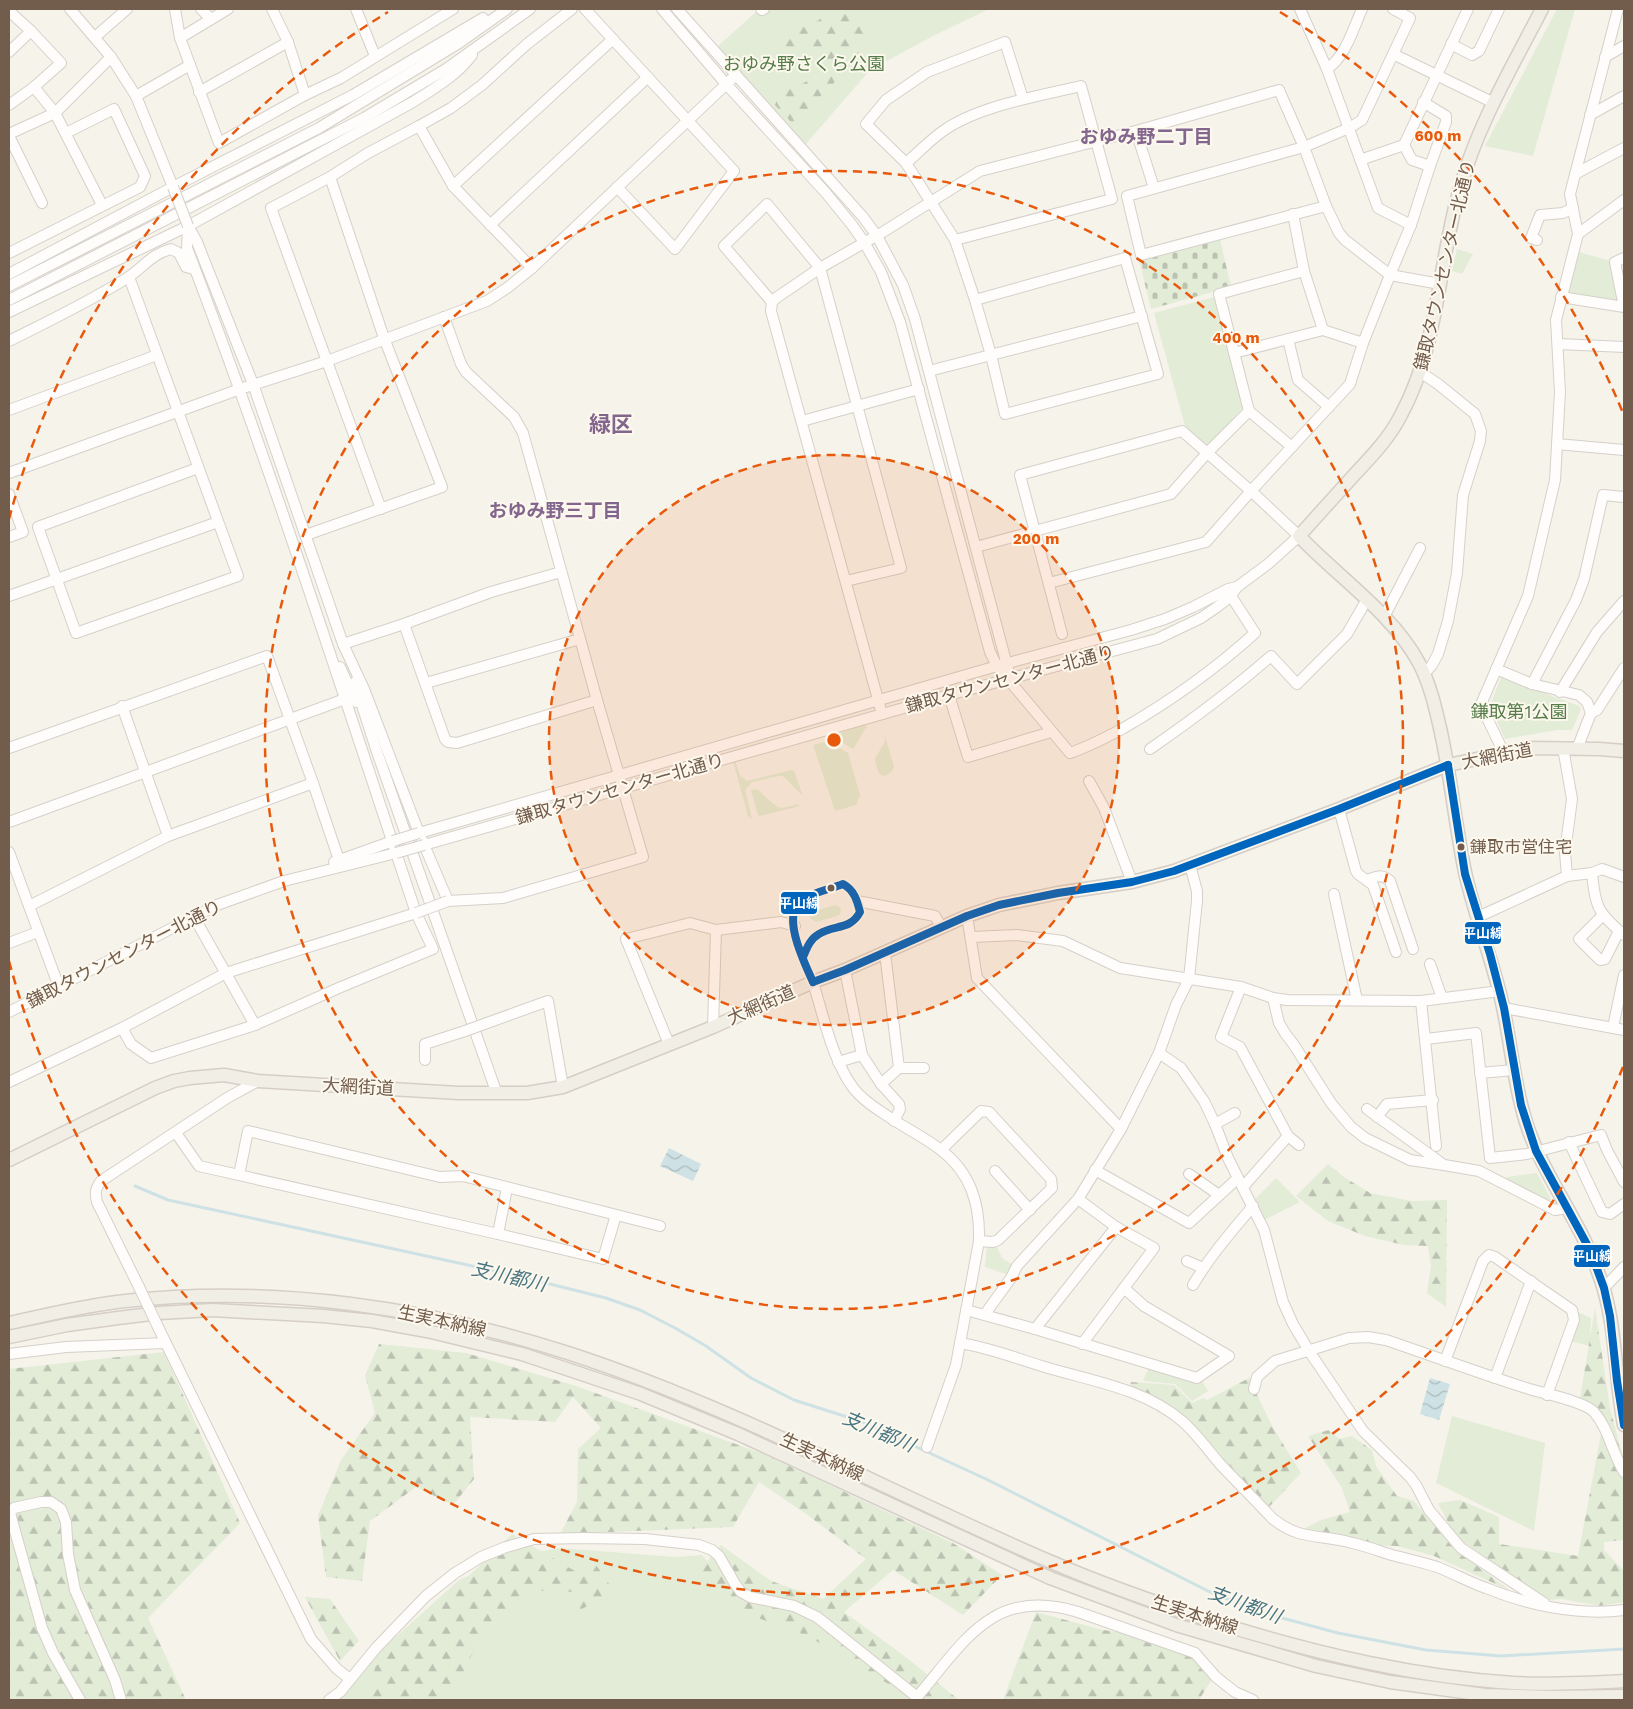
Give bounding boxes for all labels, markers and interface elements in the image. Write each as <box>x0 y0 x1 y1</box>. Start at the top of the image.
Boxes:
park label: おゆみ野さくら公園 <box>723 53 885 74</box>
district label: おゆみ野二丁目 <box>1079 125 1213 148</box>
text: 600 m <box>1415 127 1461 145</box>
street label: 鎌取タウンセンター北通り <box>1410 157 1479 372</box>
text: 400 m <box>1212 329 1260 347</box>
district label: 緑区 <box>589 412 633 437</box>
district label: おゆみ野三丁目 <box>488 499 622 522</box>
text: 200 m <box>1013 530 1059 548</box>
street label: 鎌取タウンセンター北通り <box>903 640 1117 717</box>
park label: 鎌取第1公園 <box>1470 701 1568 722</box>
centre of rings <box>825 731 843 749</box>
street label: 大網街道 <box>1460 738 1534 773</box>
street label: 鎌取タウンセンター北通り <box>513 749 727 828</box>
place label: 鎌取市営住宅 <box>1470 837 1572 857</box>
marker: 鎌取市営住宅 <box>1456 842 1466 852</box>
unlabelled marker <box>826 883 836 893</box>
line badge: 平山線 <box>780 891 818 915</box>
street label: 鎌取タウンセンター北通り <box>23 895 225 1012</box>
text: 平山線 <box>778 895 820 911</box>
line badge: 平山線 <box>1464 921 1502 945</box>
text: 平山線 <box>1462 925 1504 941</box>
street label: 大網街道 <box>724 980 798 1029</box>
street label: 大網街道 <box>322 1074 395 1099</box>
line badge: 平山線 <box>1573 1244 1611 1268</box>
text: 平山線 <box>1571 1248 1613 1264</box>
water label: 支川都川 <box>469 1257 550 1297</box>
street label: 生実本納線 <box>396 1301 488 1340</box>
water label: 支川都川 <box>839 1406 920 1458</box>
street label: 生実本納線 <box>777 1428 867 1485</box>
water label: 支川都川 <box>1205 1581 1286 1629</box>
street label: 生実本納線 <box>1149 1591 1241 1638</box>

